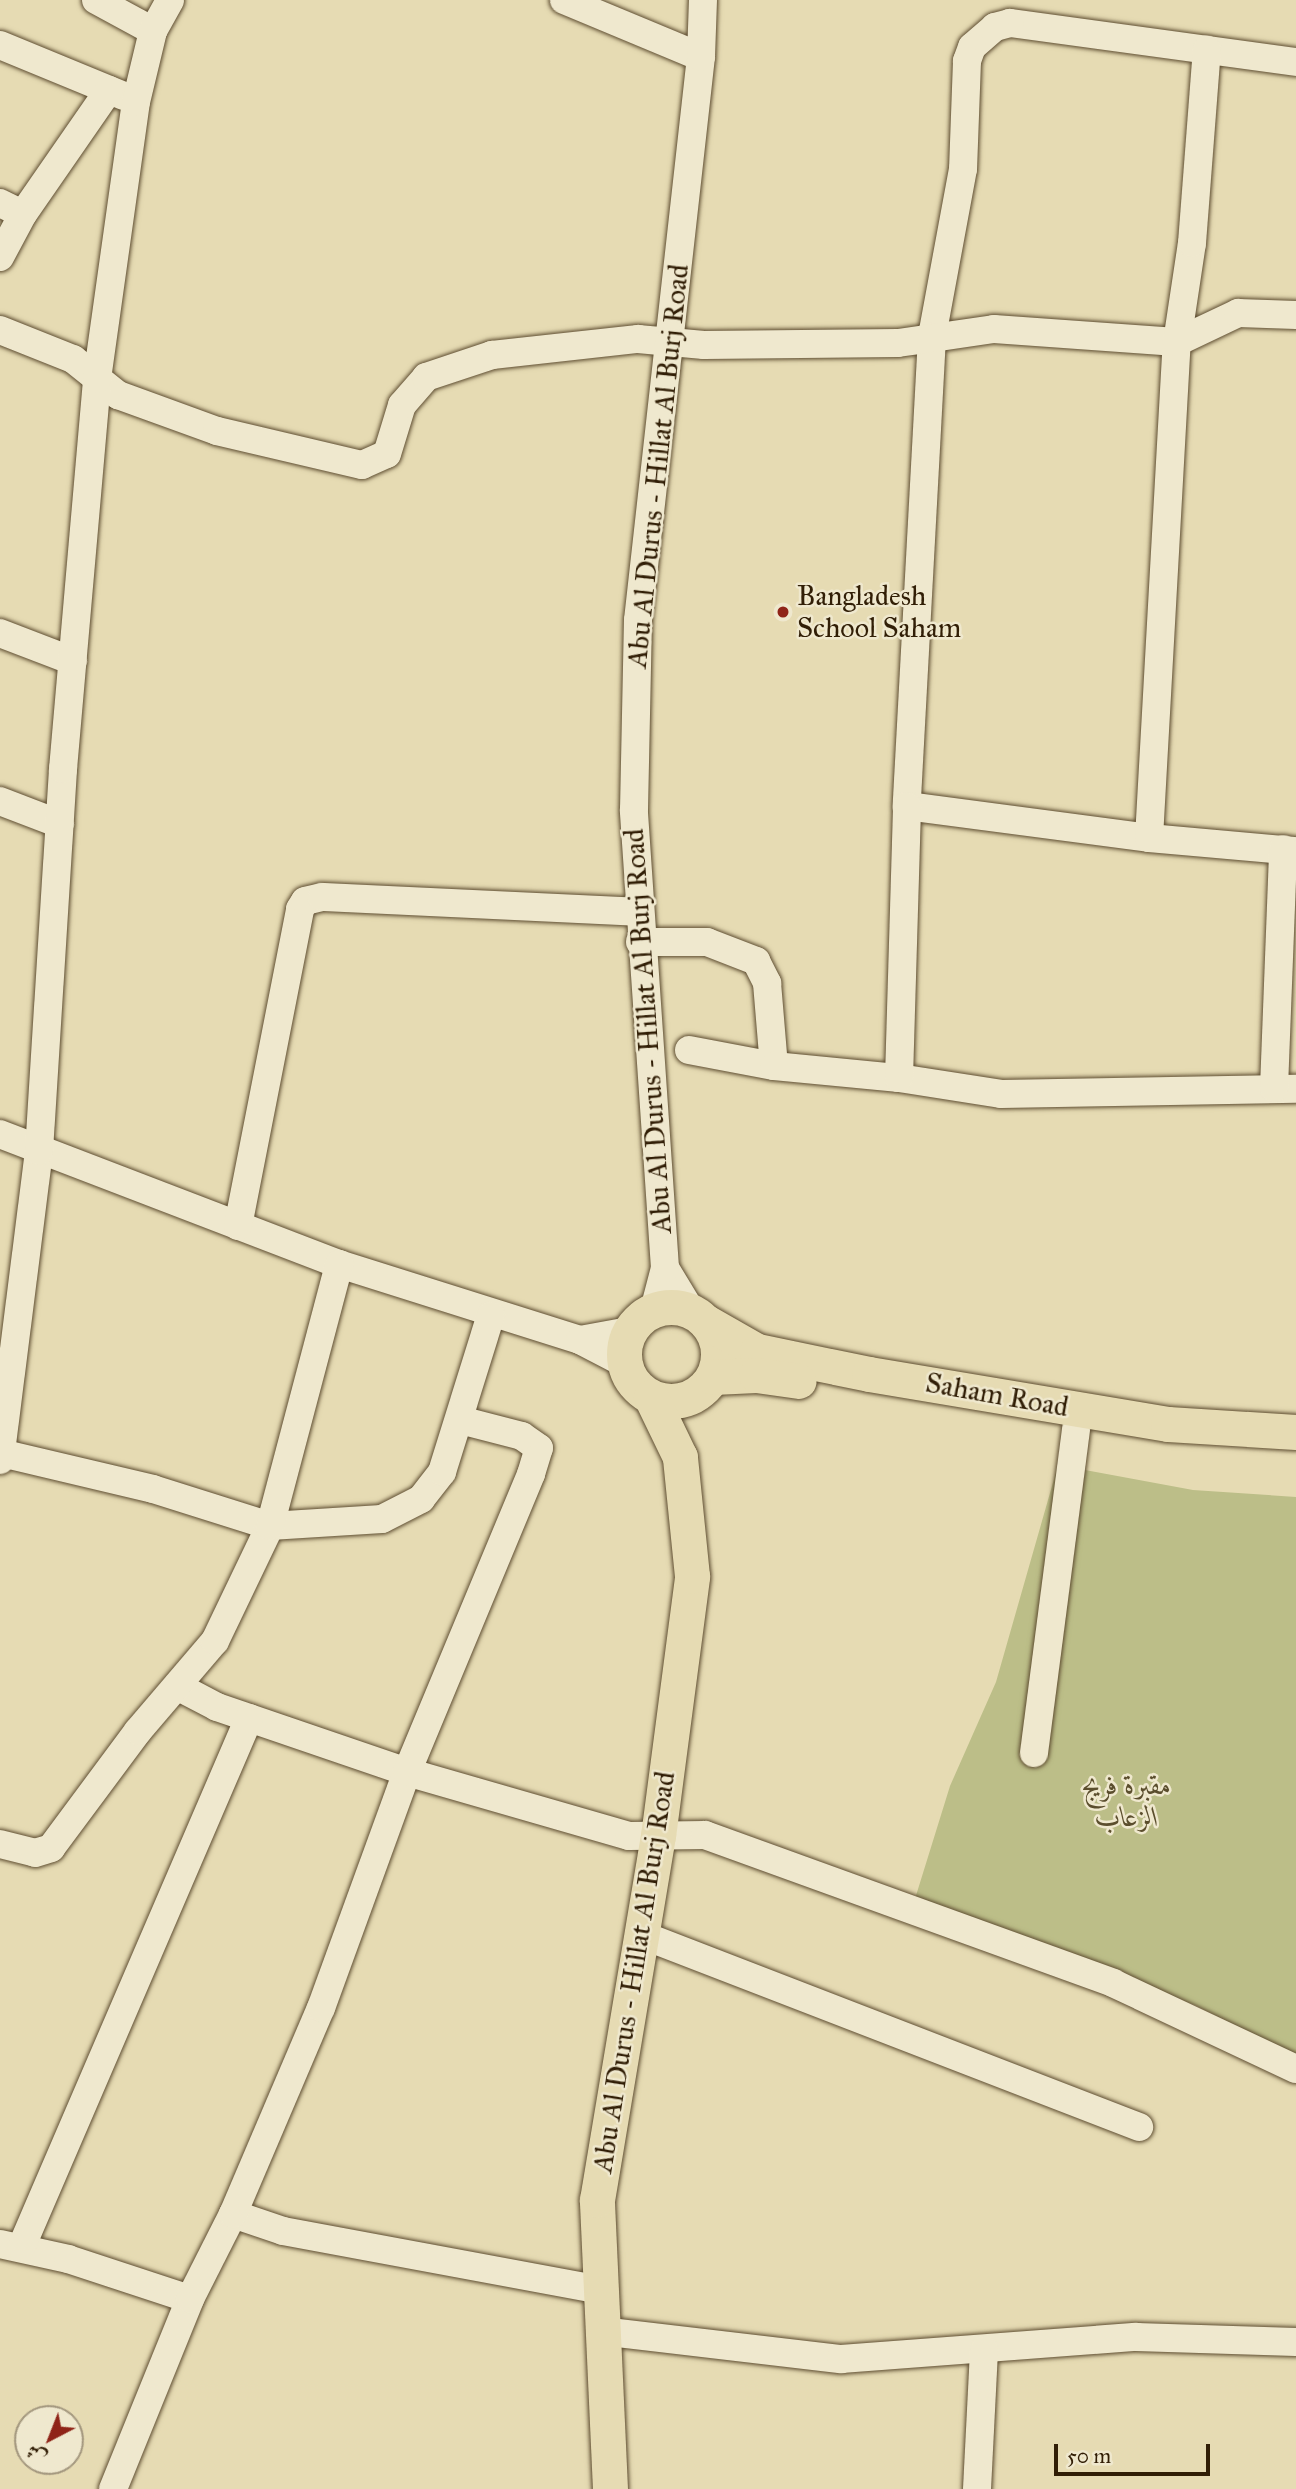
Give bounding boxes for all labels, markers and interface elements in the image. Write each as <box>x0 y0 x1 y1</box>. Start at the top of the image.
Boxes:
street label: Abu Al Durus - Hillat Al Burj Road <box>620 262 696 670</box>
place label: Bangladesh School Saham <box>797 579 961 645</box>
marker: Bangladesh School Saham <box>775 604 791 620</box>
street label: Abu Al Durus - Hillat Al Burj Road <box>617 827 679 1235</box>
street label: Saham Road <box>923 1366 1071 1424</box>
park label: مقبرة فريج الزعاب <box>1082 1768 1172 1834</box>
street label: Abu Al Durus - Hillat Al Burj Road <box>586 1769 682 2175</box>
north arrow <box>14 2405 84 2475</box>
scale bar <box>1058 2430 1214 2474</box>
text: ش <box>21 2440 51 2469</box>
text: 50 m <box>1067 2443 1111 2469</box>

